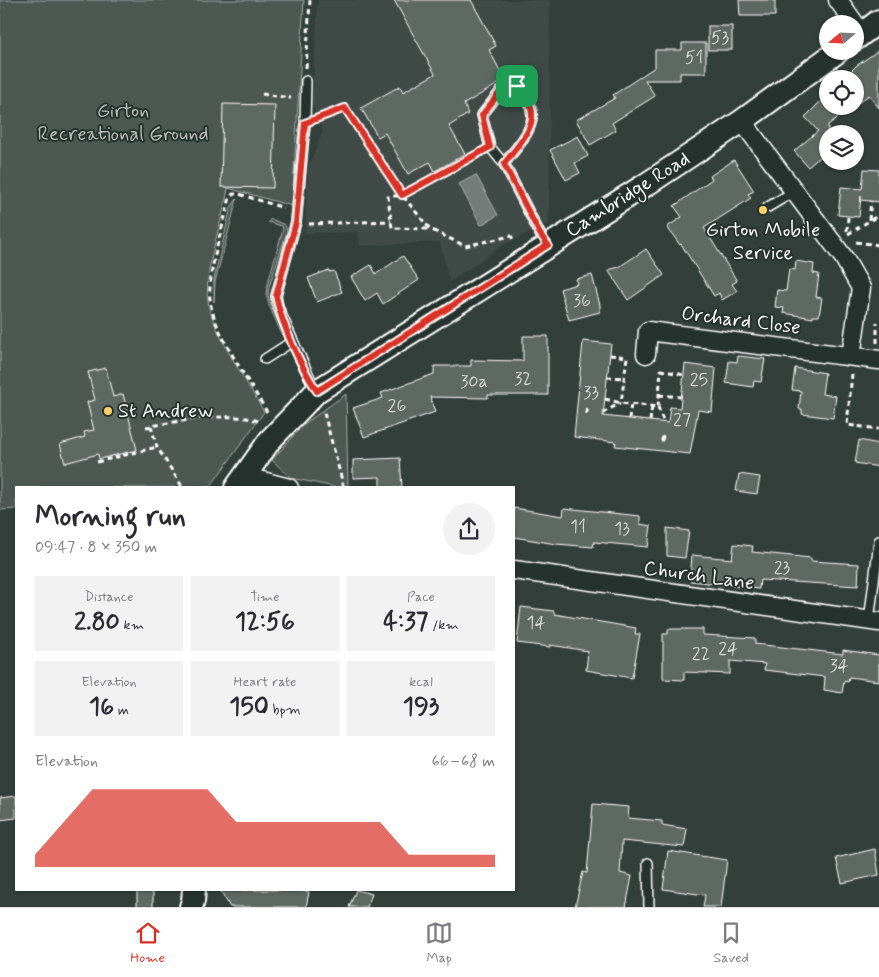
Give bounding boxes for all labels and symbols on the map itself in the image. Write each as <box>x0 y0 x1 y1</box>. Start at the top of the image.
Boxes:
north arrow <box>819 15 864 60</box>
house number: 53 <box>711 26 730 50</box>
house number: 51 <box>685 46 703 70</box>
pin <box>496 65 538 107</box>
park label: Girton Recreational Ground <box>37 98 209 148</box>
street label: Cambridge Road <box>561 146 696 245</box>
marker: Girton Mobile Service <box>757 204 769 216</box>
place label: Girton Mobile Service <box>706 217 820 267</box>
house number: 36 <box>573 289 591 313</box>
street label: Orchard Close <box>680 300 802 342</box>
house number: 32 <box>514 367 532 391</box>
house number: 25 <box>690 368 708 392</box>
house number: 30a <box>460 370 488 394</box>
house number: 33 <box>583 381 599 405</box>
house number: 26 <box>388 394 406 418</box>
place label: St Andrew <box>118 398 213 425</box>
marker: St Andrew <box>102 405 114 417</box>
house number: 27 <box>673 408 691 432</box>
house number: 11 <box>570 515 586 539</box>
house number: 13 <box>614 517 630 541</box>
street label: Church Lane <box>642 555 756 597</box>
house number: 23 <box>774 556 791 580</box>
house number: 14 <box>527 611 546 635</box>
house number: 24 <box>718 637 738 661</box>
house number: 22 <box>692 642 710 666</box>
house number: 34 <box>829 654 849 678</box>

